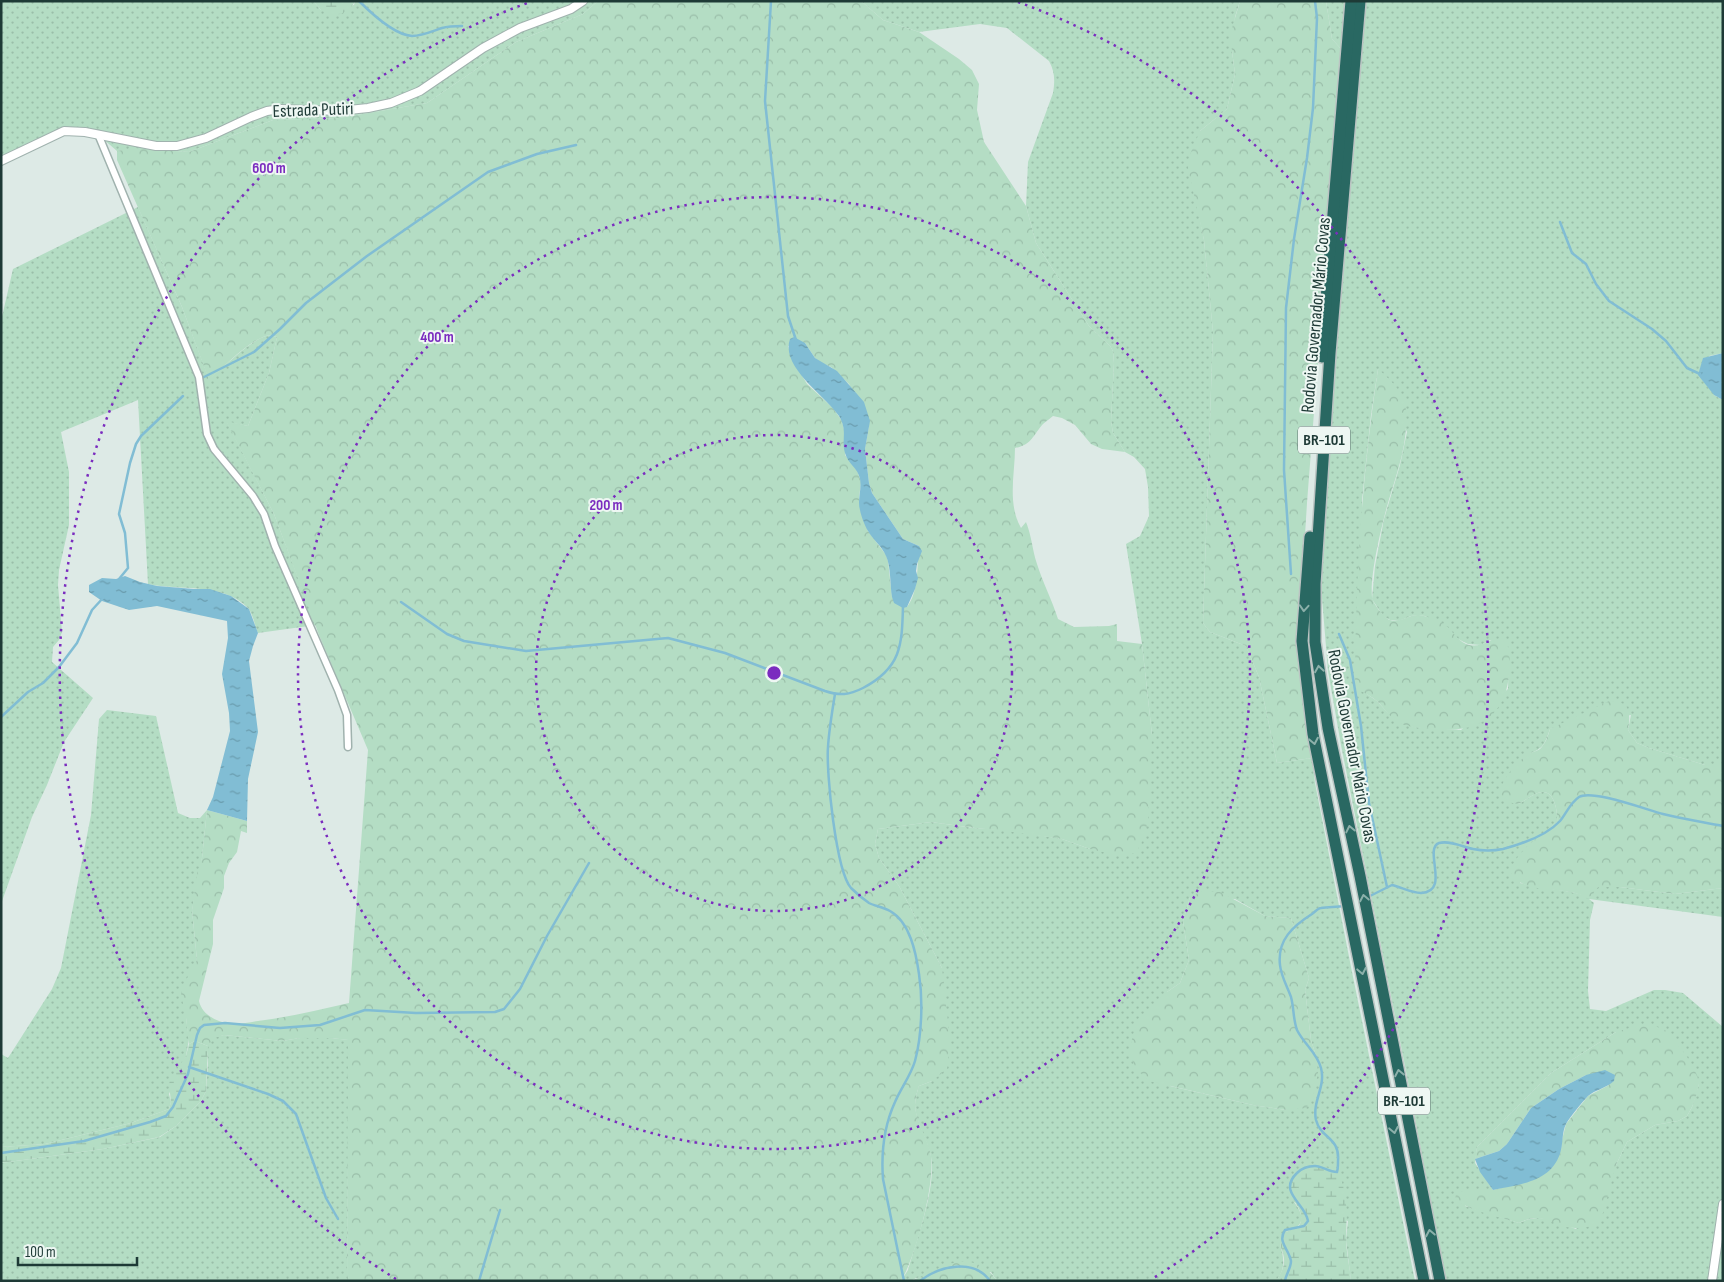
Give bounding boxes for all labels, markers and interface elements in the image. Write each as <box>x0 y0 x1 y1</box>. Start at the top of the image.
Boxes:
street label: Estrada Putiri <box>272 98 354 122</box>
text: 600 m <box>252 159 286 178</box>
street label: Rodovia Governador Mário Covas <box>1297 216 1335 414</box>
text: 400 m <box>420 328 454 347</box>
road number: BR-101 <box>1298 426 1350 454</box>
text: 200 m <box>589 496 623 515</box>
one-way arrow <box>1299 604 1310 612</box>
street label: Rodovia Governador Mário Covas <box>1323 648 1381 844</box>
centre of rings <box>765 664 783 682</box>
one-way arrow <box>1314 665 1325 673</box>
one-way arrow <box>1309 737 1319 745</box>
one-way arrow <box>1345 824 1356 833</box>
one-way arrow <box>1360 894 1370 903</box>
one-way arrow <box>1356 966 1366 975</box>
one-way arrow <box>1394 1069 1404 1078</box>
road number: BR-101 <box>1378 1088 1430 1114</box>
one-way arrow <box>1388 1126 1398 1135</box>
one-way arrow <box>1425 1229 1436 1237</box>
scale bar <box>18 1234 136 1266</box>
text: 100 m <box>25 1243 56 1262</box>

